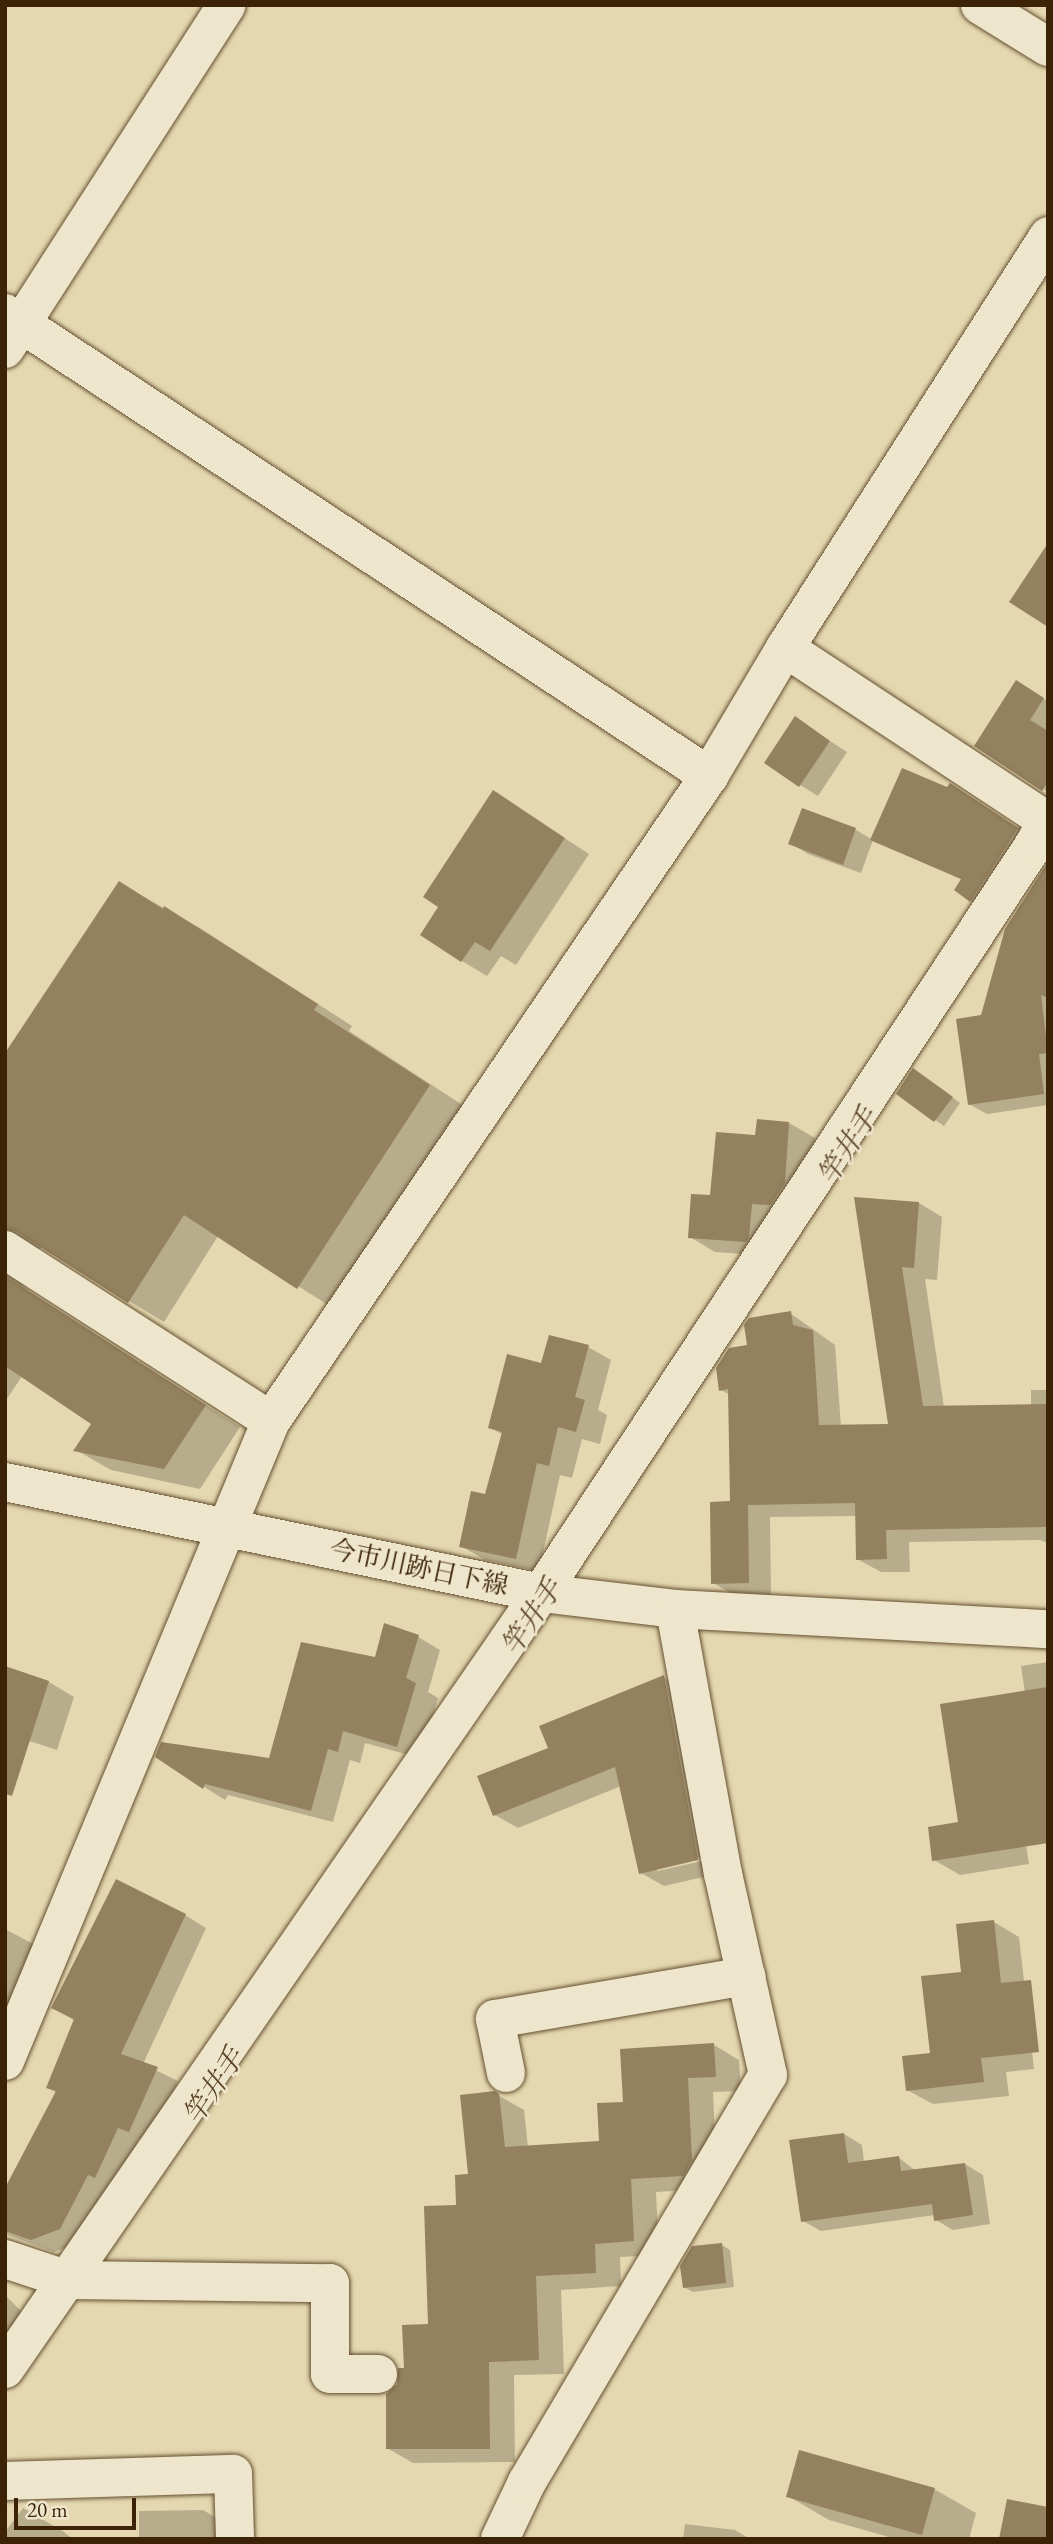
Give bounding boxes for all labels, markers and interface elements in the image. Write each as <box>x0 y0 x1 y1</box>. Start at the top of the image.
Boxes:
water label: 竿井手 <box>810 1102 884 1190</box>
street label: 今市川跡日下線 <box>327 1534 511 1602</box>
water label: 竿井手 <box>494 1573 568 1661</box>
water label: 竿井手 <box>176 2042 250 2130</box>
scale bar <box>18 2484 140 2528</box>
text: 20 m <box>27 2496 68 2523</box>

